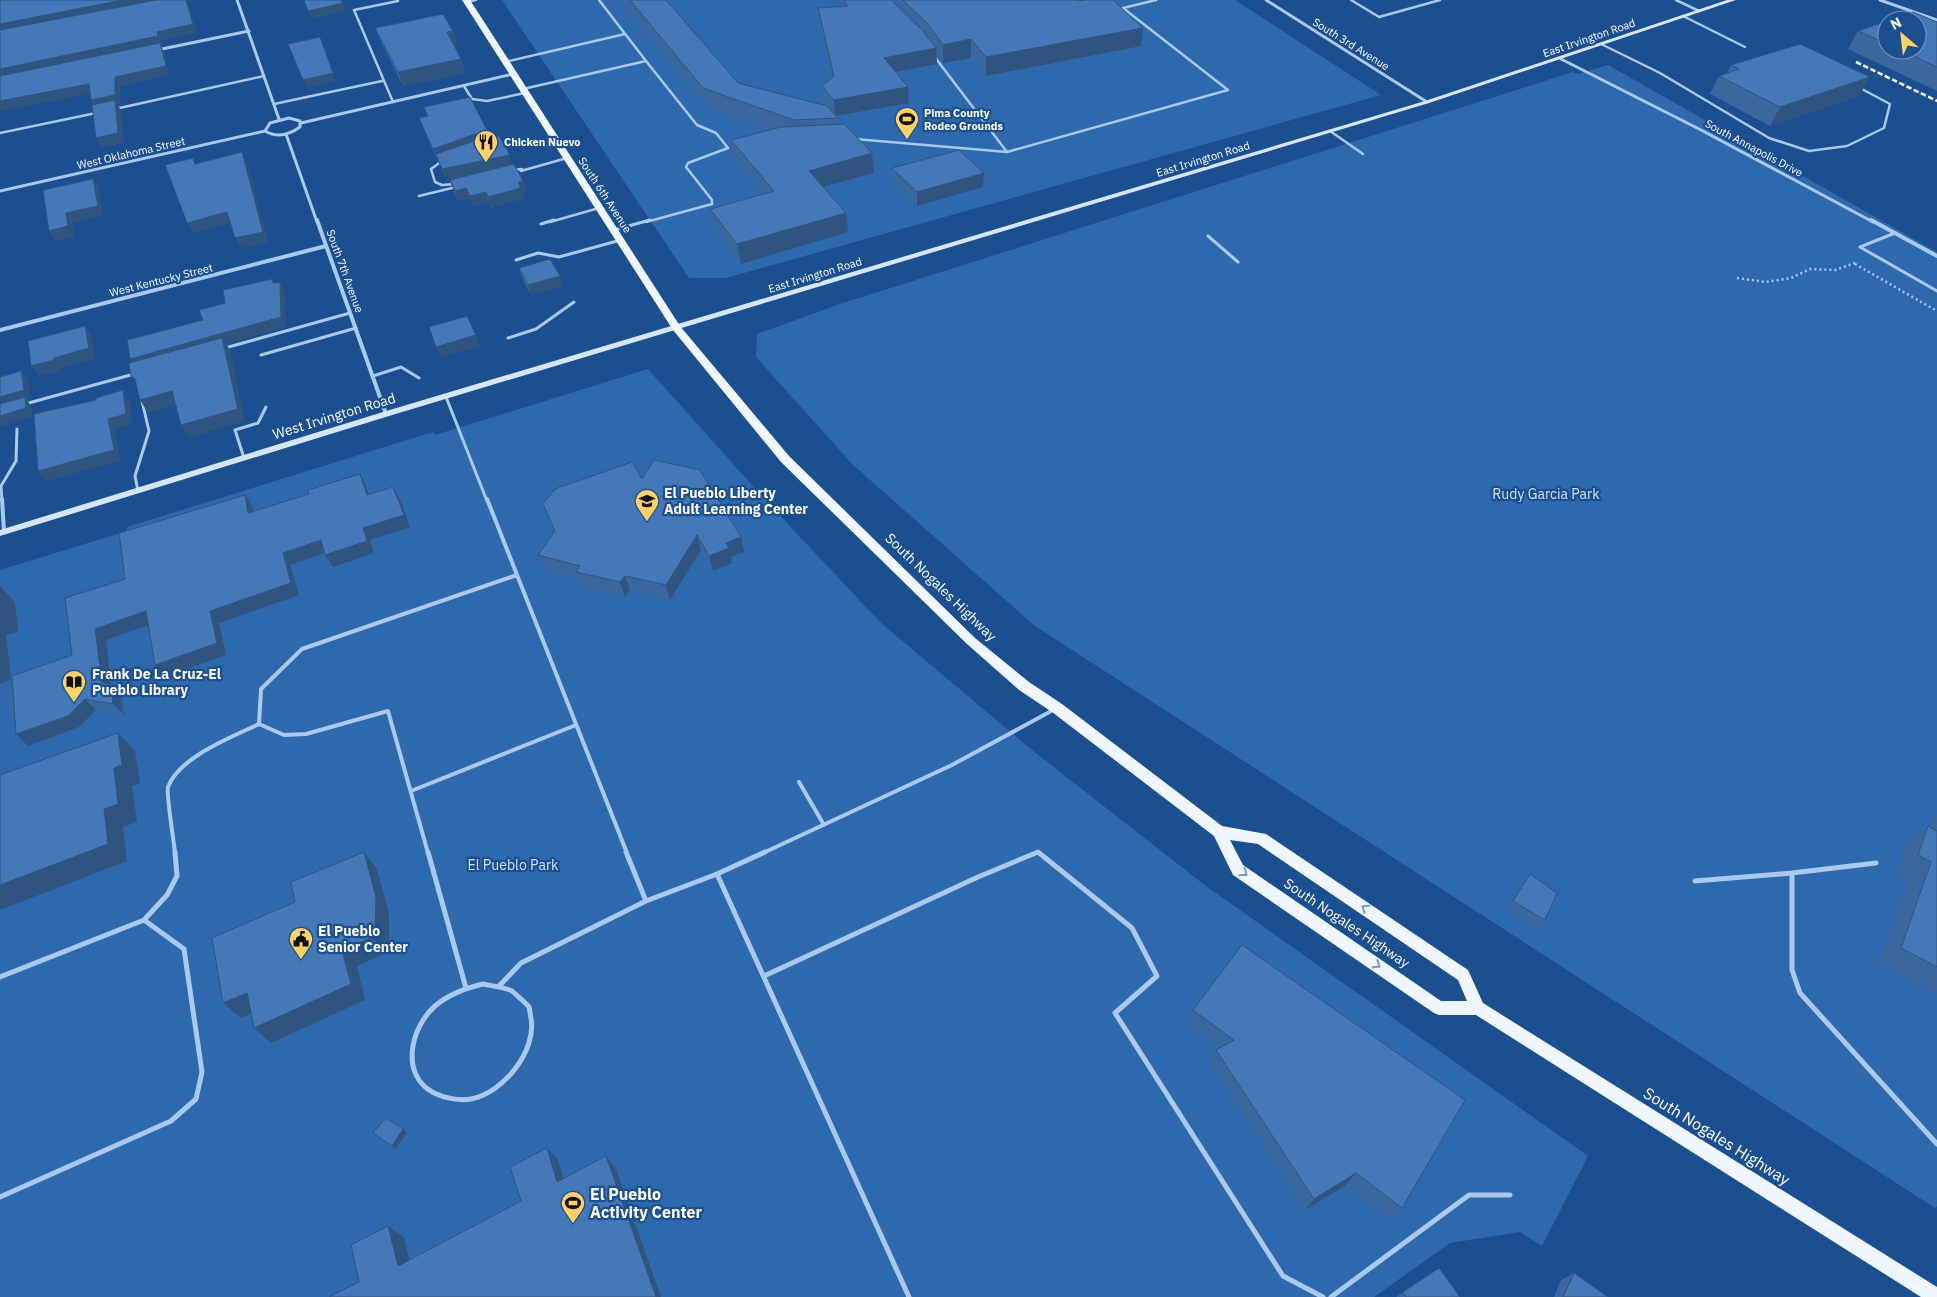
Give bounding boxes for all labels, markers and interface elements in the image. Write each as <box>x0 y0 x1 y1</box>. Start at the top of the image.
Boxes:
north arrow <box>1877 10 1927 60</box>
text: N <box>1887 13 1905 34</box>
street label: South 3rd Avenue <box>1310 15 1392 73</box>
street label: East Irvington Road <box>1541 16 1637 60</box>
sports icon: Pima County Rodeo Grounds <box>894 106 920 140</box>
place label: Pima County Rodeo Grounds <box>924 106 1003 133</box>
street label: South Annapolis Drive <box>1703 116 1805 180</box>
restaurant icon: Chicken Nuevo <box>473 129 499 163</box>
street label: West Oklahoma Street <box>76 134 187 172</box>
place label: Chicken Nuevo <box>504 135 581 149</box>
street label: East Irvington Road <box>1155 138 1251 180</box>
street label: South 6th Avenue <box>575 154 635 236</box>
street label: South 7th Avenue <box>323 227 367 315</box>
street label: East Irvington Road <box>767 254 863 296</box>
street label: West Kentucky Street <box>108 260 214 300</box>
street label: West Irvington Road <box>270 389 398 443</box>
place label: El Pueblo Liberty Adult Learning Center <box>664 484 808 518</box>
park label: Rudy Garcia Park <box>1492 485 1600 503</box>
school or university icon: El Pueblo Liberty Adult Learning Center <box>634 488 660 522</box>
street label: South Nogales Highway <box>882 529 1000 645</box>
place label: Frank De La Cruz-El Pueblo Library <box>92 665 221 699</box>
library icon: Frank De La Cruz-El Pueblo Library <box>61 669 87 703</box>
park label: El Pueblo Park <box>468 856 559 874</box>
one-way arrow <box>1238 867 1247 876</box>
street label: South Nogales Highway <box>1281 874 1413 972</box>
one-way arrow <box>1361 905 1370 914</box>
place label: El Pueblo Senior Center <box>318 922 408 956</box>
public building icon: El Pueblo Senior Center <box>288 926 314 960</box>
one-way arrow <box>1371 959 1381 968</box>
street label: South Nogales Highway <box>1640 1083 1794 1189</box>
place label: El Pueblo Activity Center <box>590 1184 703 1222</box>
sports icon: El Pueblo Activity Center <box>560 1190 586 1224</box>

